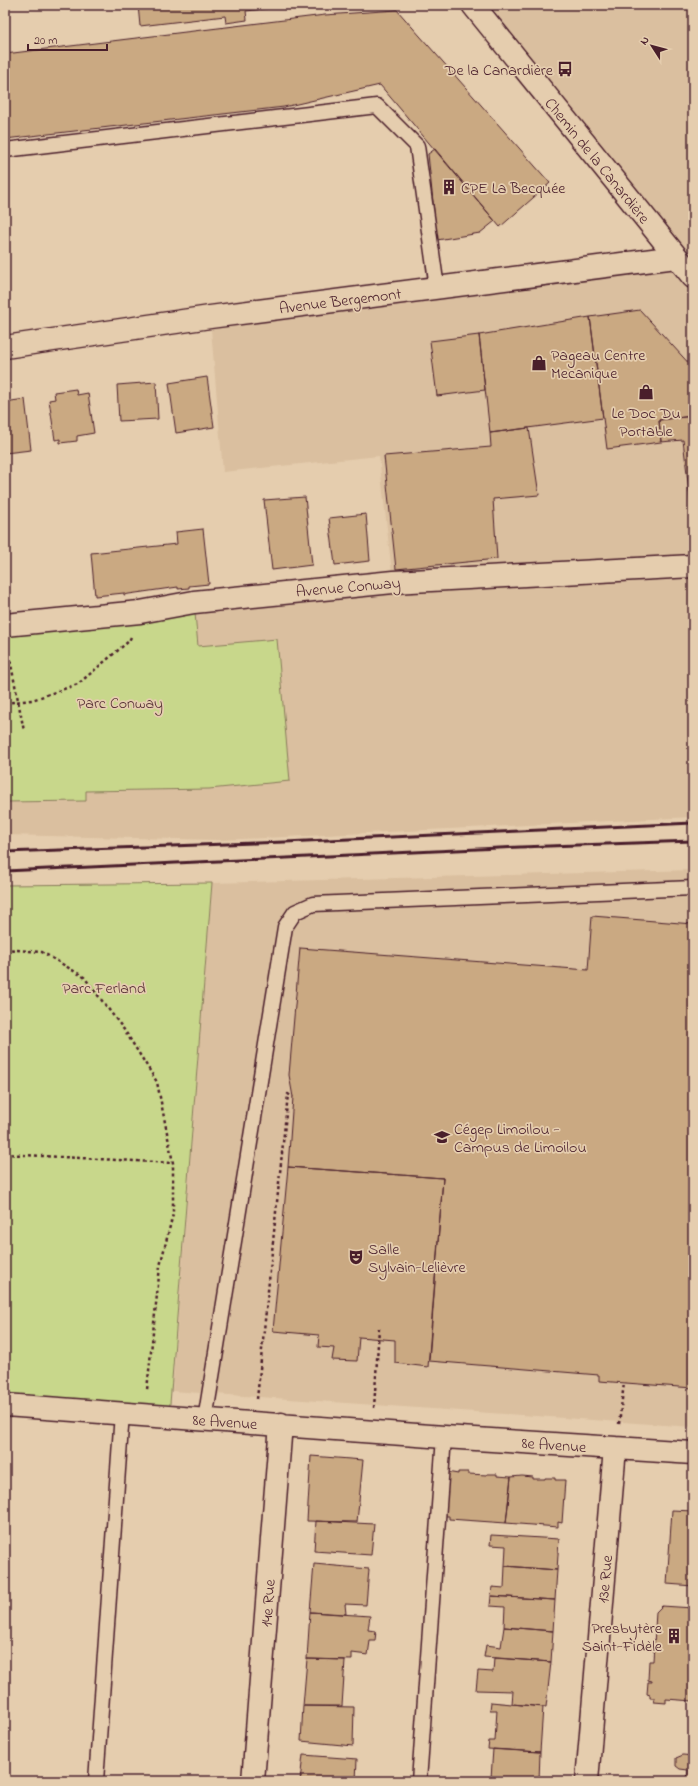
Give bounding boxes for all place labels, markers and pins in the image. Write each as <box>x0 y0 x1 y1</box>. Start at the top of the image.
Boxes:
place label: De la Canardière <box>444 59 554 83</box>
bus stop icon: De la Canardière <box>556 60 574 78</box>
place label: CPE La Becquée <box>461 177 566 201</box>
building icon: CPE La Becquée <box>440 178 458 196</box>
place label: Pageau Centre Mecanique <box>551 344 646 386</box>
shop icon: Pageau Centre Mecanique <box>530 354 548 372</box>
shop icon: Le Doc Du Portable <box>637 383 655 401</box>
place label: Le Doc Du Portable <box>611 402 681 444</box>
place label: Cégep Limoilou - Campus de Limoilou <box>454 1118 586 1160</box>
school or university icon: Cégep Limoilou - Campus de Limoilou <box>433 1128 451 1146</box>
place label: Salle Sylvain-Lelièvre <box>368 1238 466 1280</box>
theatre icon: Salle Sylvain-Lelièvre <box>347 1248 365 1266</box>
place label: Presbytère Saint-Fidèle <box>582 1617 663 1659</box>
building icon: Presbytère Saint-Fidèle <box>665 1627 683 1645</box>

